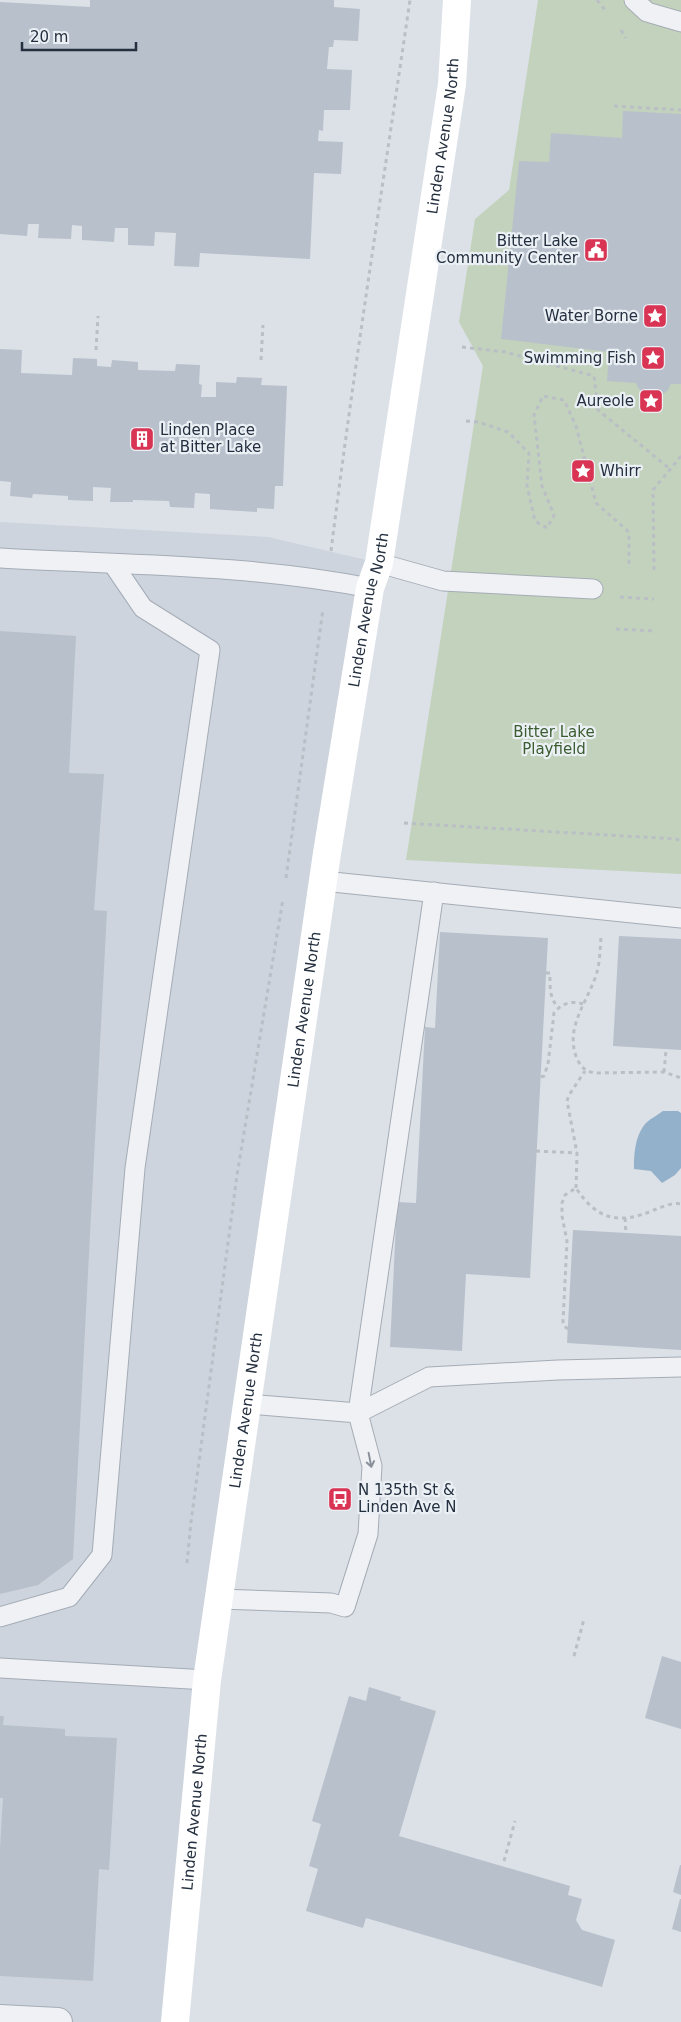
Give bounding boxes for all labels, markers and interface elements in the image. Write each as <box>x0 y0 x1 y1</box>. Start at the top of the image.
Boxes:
scale bar <box>22 20 136 52</box>
text: 20 m <box>30 28 68 46</box>
street label: Linden Avenue North <box>423 57 463 215</box>
place label: Bitter Lake Community Center <box>436 232 579 267</box>
public building icon: Bitter Lake Community Center <box>583 237 609 263</box>
place icon: Water Borne <box>642 303 668 329</box>
place label: Water Borne <box>545 307 638 325</box>
place icon: Swimming Fish <box>640 345 666 371</box>
place label: Swimming Fish <box>524 349 636 367</box>
place icon: Aureole <box>638 388 664 414</box>
place label: Aureole <box>577 392 634 410</box>
place label: Linden Place at Bitter Lake <box>160 421 261 456</box>
building icon: Linden Place at Bitter Lake <box>129 426 155 452</box>
place icon: Whirr <box>570 458 596 484</box>
place label: Whirr <box>600 462 641 480</box>
street label: Linden Avenue North <box>345 531 393 689</box>
park label: Bitter Lake Playfield <box>513 723 595 758</box>
street label: Linden Avenue North <box>284 930 325 1089</box>
street label: Linden Avenue North <box>226 1331 266 1490</box>
one-way arrow <box>365 1452 375 1468</box>
place label: N 135th St & Linden Ave N <box>358 1481 457 1516</box>
bus stop icon: N 135th St & Linden Ave N <box>327 1486 353 1512</box>
street label: Linden Avenue North <box>178 1733 211 1891</box>

